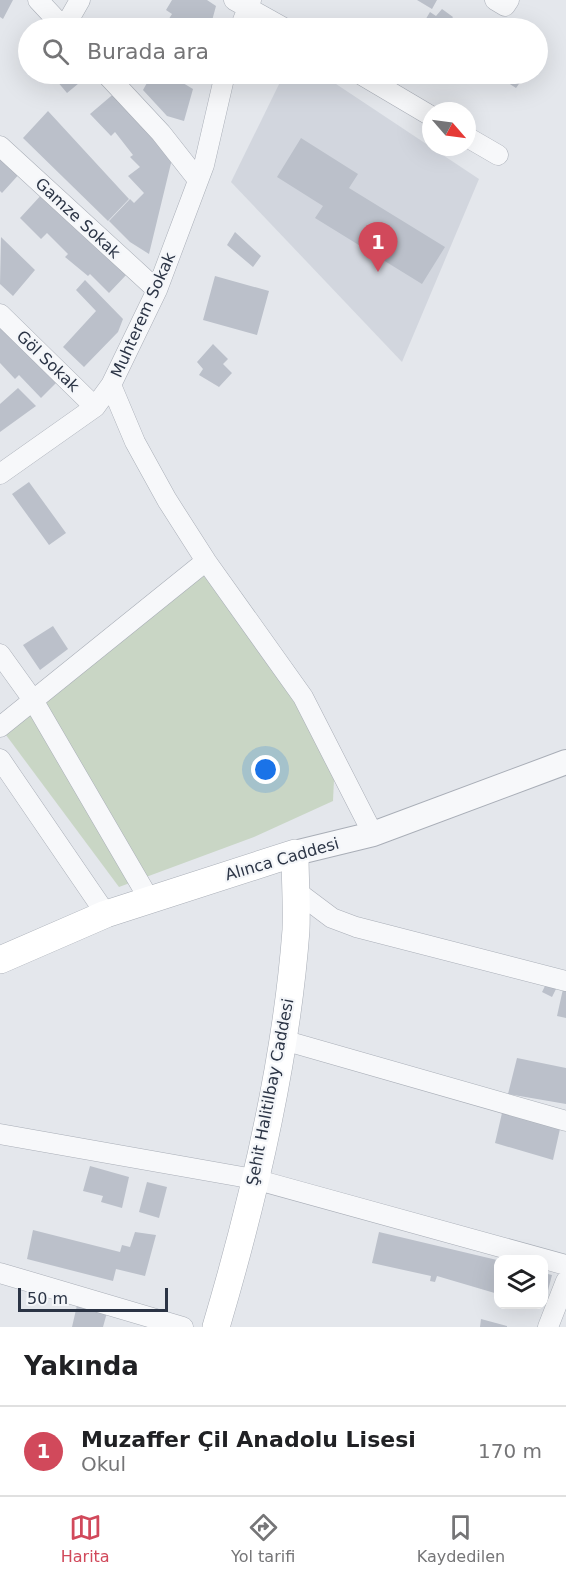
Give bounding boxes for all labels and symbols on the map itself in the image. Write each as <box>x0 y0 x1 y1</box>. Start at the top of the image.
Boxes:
north arrow <box>422 102 476 156</box>
street label: Gamze Sokak <box>32 174 125 263</box>
pin: 1 <box>358 222 398 272</box>
street label: Muhterem Sokak <box>107 249 179 381</box>
street label: Göl Sokak <box>13 326 84 396</box>
your location <box>251 755 280 784</box>
street label: Alınca Caddesi <box>223 834 341 884</box>
street label: Şehit Halitilbay Caddesi <box>243 997 297 1187</box>
scale bar <box>18 1285 168 1312</box>

